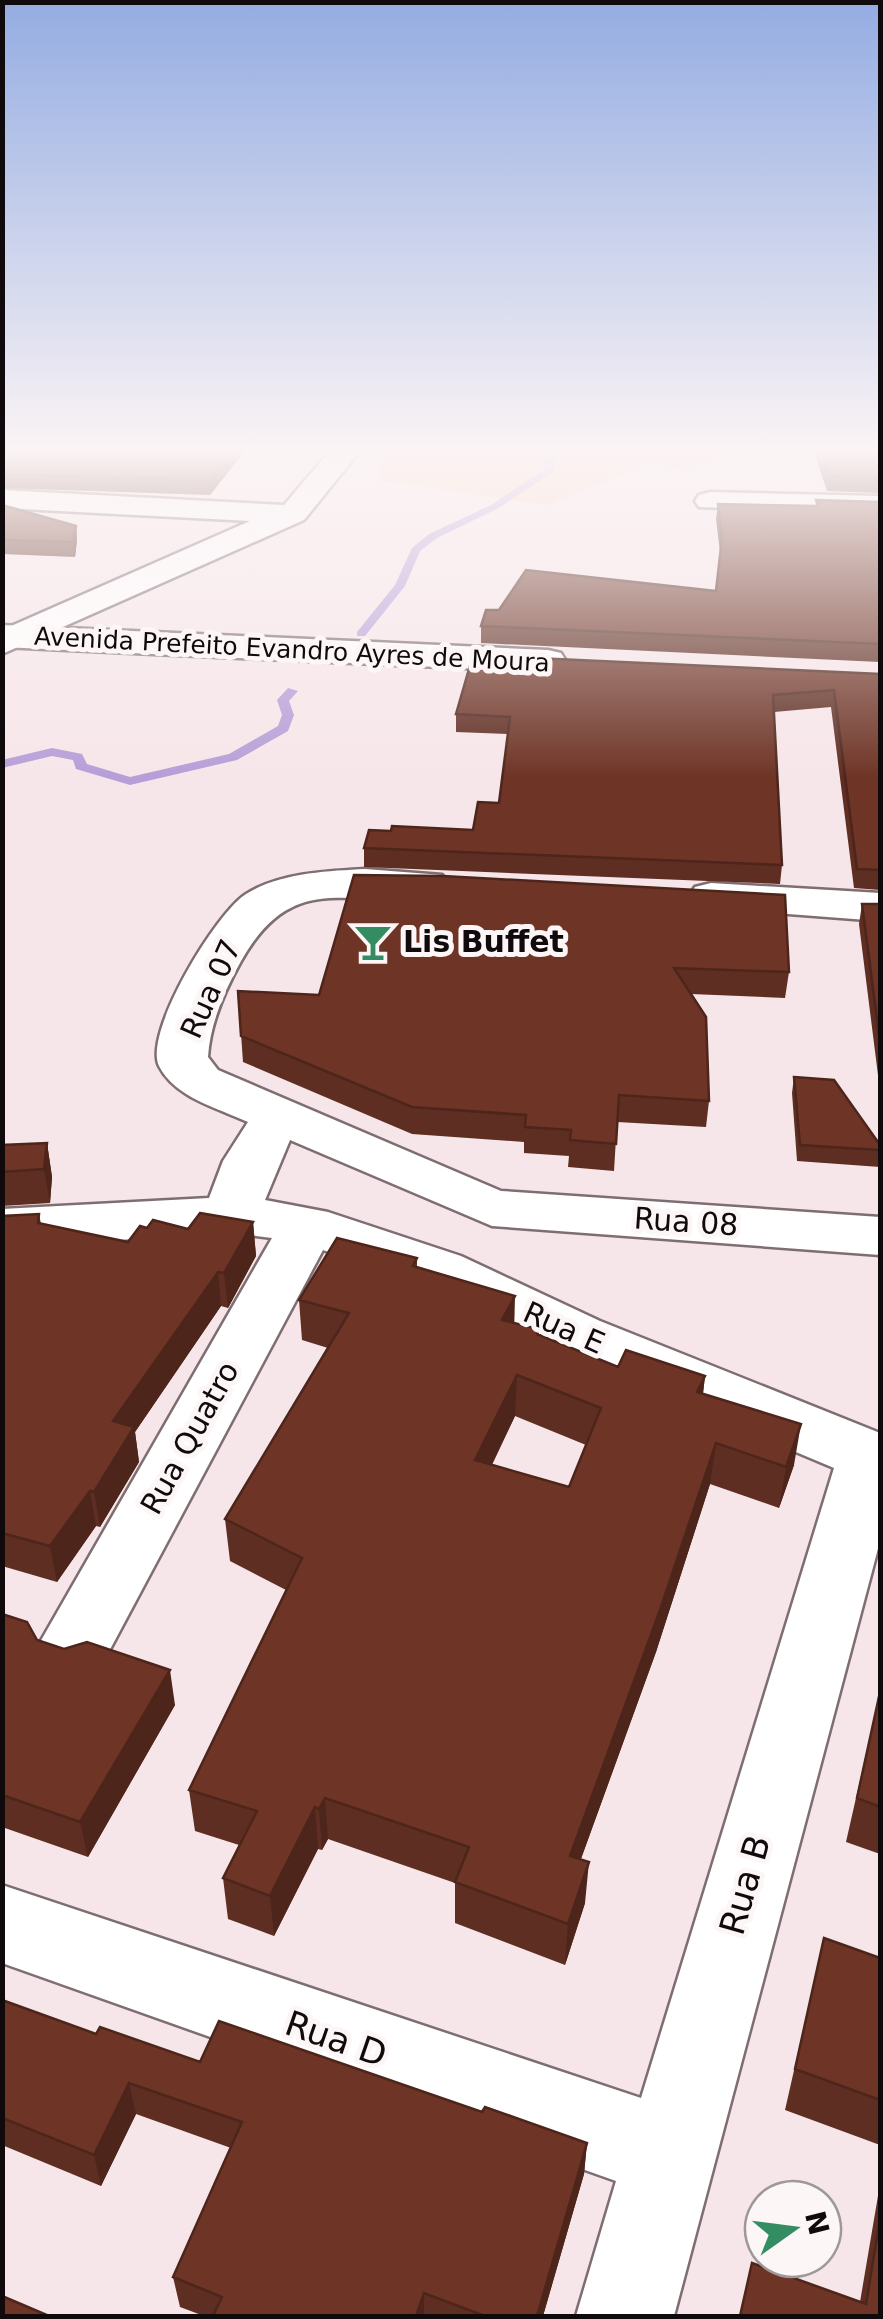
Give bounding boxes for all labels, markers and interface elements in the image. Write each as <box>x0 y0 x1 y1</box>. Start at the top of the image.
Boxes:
street label: Avenida Prefeito Evandro Ayres de Moura <box>34 622 550 677</box>
bar icon: Lis Buffet <box>352 921 394 963</box>
place label: Lis Buffet <box>403 924 564 959</box>
street label: Rua 07 <box>173 934 248 1044</box>
street label: Rua 08 <box>633 1200 739 1243</box>
street label: Rua E <box>518 1294 610 1361</box>
street label: Rua Quatro <box>133 1355 246 1520</box>
street label: Rua B <box>712 1831 778 1939</box>
street label: Rua D <box>280 2003 392 2075</box>
north arrow <box>743 2179 843 2279</box>
text: N <box>798 2208 836 2238</box>

